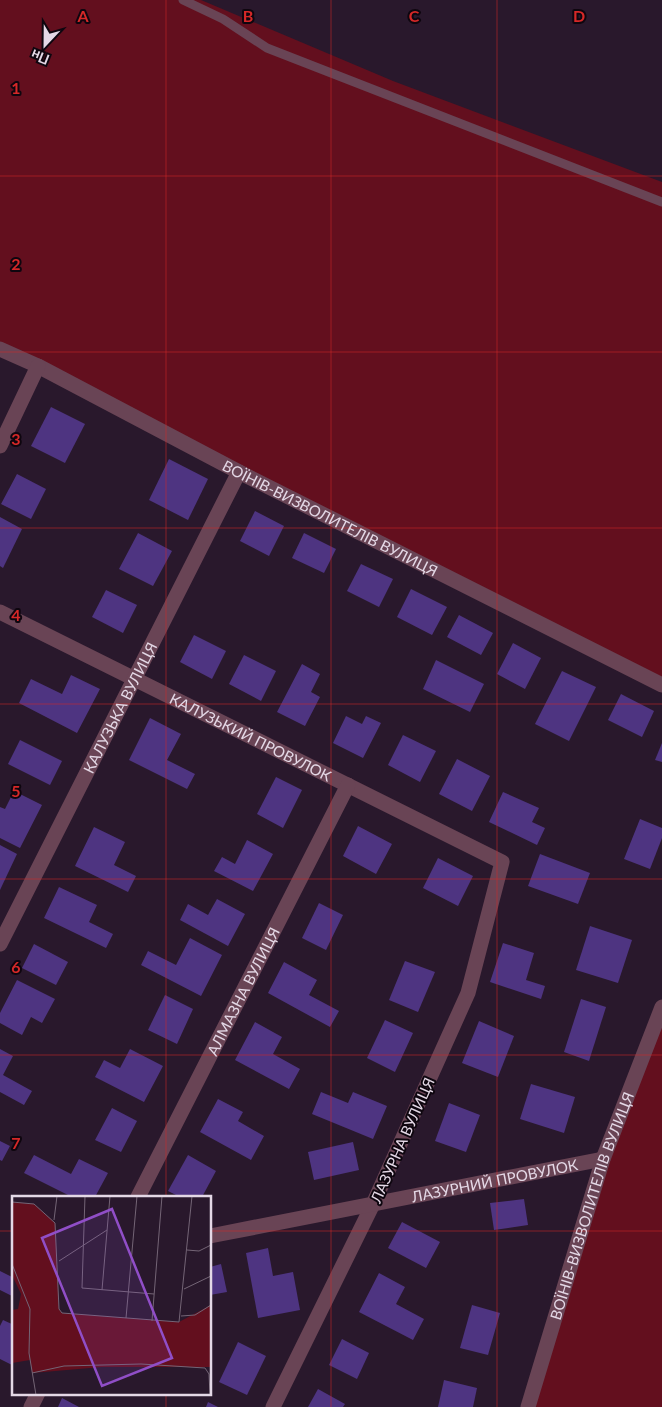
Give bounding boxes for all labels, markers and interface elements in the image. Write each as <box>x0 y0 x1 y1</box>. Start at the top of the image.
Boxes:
text: A <box>76 6 89 25</box>
text: B <box>243 6 253 25</box>
text: C <box>409 6 420 25</box>
text: D <box>573 6 585 25</box>
north arrow <box>20 20 70 70</box>
text: Пн <box>28 46 52 69</box>
text: 1 <box>11 78 21 97</box>
text: 2 <box>11 254 21 273</box>
text: 3 <box>11 429 21 448</box>
street label: ВОЇНІВ-ВИЗВОЛИТЕЛІВ ВУЛИЦЯ <box>220 456 441 580</box>
text: 4 <box>11 605 21 624</box>
street label: КАЛУЗЬКА ВУЛИЦЯ <box>79 639 160 776</box>
street label: КАЛУЗЬКИЙ ПРОВУЛОК <box>167 689 334 785</box>
text: 5 <box>11 781 21 800</box>
street label: АЛМАЗНА ВУЛИЦЯ <box>203 924 283 1058</box>
text: 6 <box>11 957 21 976</box>
street label: ЛАЗУРНА ВУЛИЦЯ <box>366 1075 438 1206</box>
street label: ВОЇНІВ-ВИЗВОЛИТЕЛІВ ВУЛИЦЯ <box>546 1089 637 1322</box>
text: 7 <box>11 1133 21 1152</box>
street label: ЛАЗУРНИЙ ПРОВУЛОК <box>409 1155 579 1206</box>
inset map <box>12 1196 211 1394</box>

